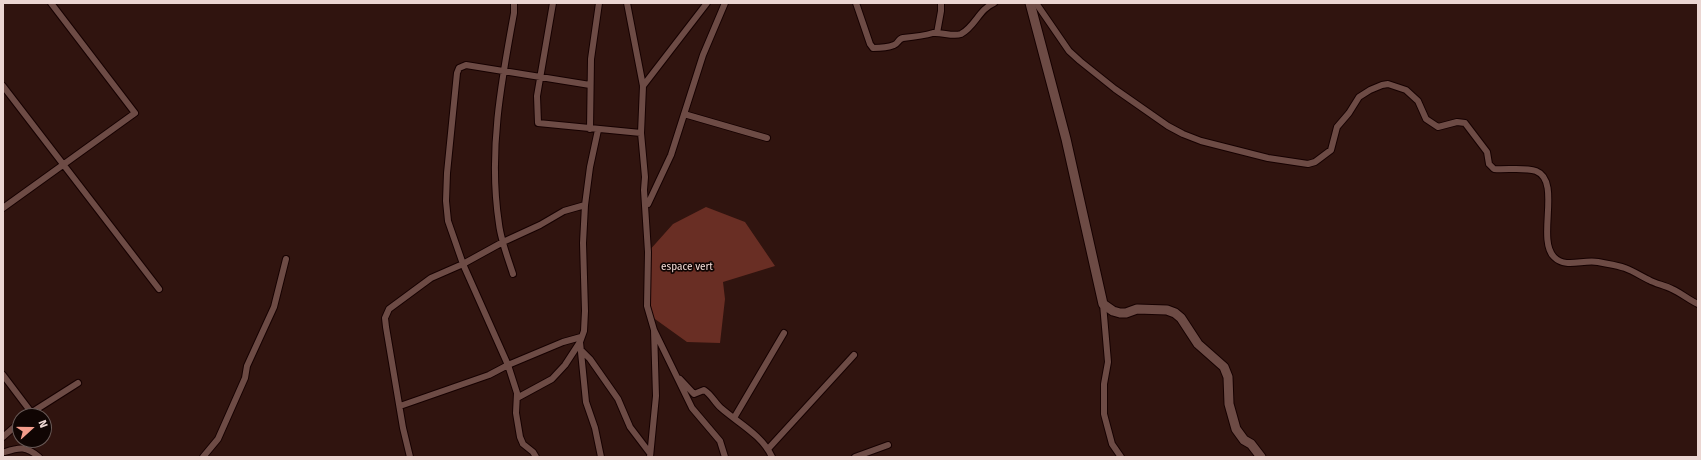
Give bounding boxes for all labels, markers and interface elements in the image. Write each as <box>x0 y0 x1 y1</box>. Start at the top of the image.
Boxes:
park label: espace vert <box>661 261 713 273</box>
north arrow <box>12 408 52 448</box>
text: N <box>35 418 50 430</box>

